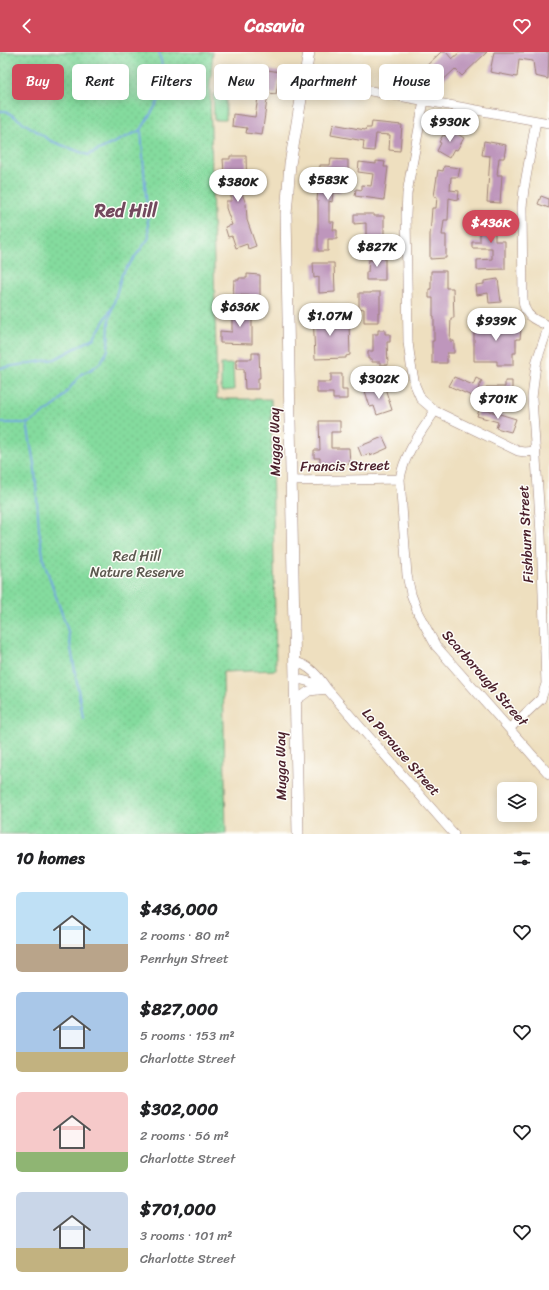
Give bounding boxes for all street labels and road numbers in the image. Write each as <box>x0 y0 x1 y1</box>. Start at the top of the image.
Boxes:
street label: Mugga Way <box>262 407 288 477</box>
street label: Francis Street <box>300 453 390 479</box>
street label: Fishburn Street <box>511 484 541 584</box>
street label: Scarborough Street <box>436 624 535 733</box>
street label: La Perouse Street <box>355 702 447 802</box>
street label: Mugga Way <box>268 731 294 801</box>

